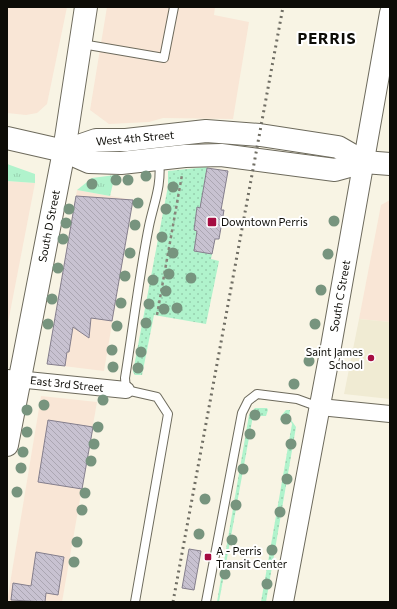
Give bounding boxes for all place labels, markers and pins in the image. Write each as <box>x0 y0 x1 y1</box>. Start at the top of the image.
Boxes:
place label: Downtown Perris <box>221 215 308 228</box>
marker: Downtown Perris <box>206 216 218 228</box>
place label: Saint James School <box>306 345 363 371</box>
marker: Saint James School <box>366 353 376 363</box>
place label: A - Perris Transit Center <box>216 544 288 570</box>
marker: A - Perris Transit Center <box>203 552 213 562</box>

